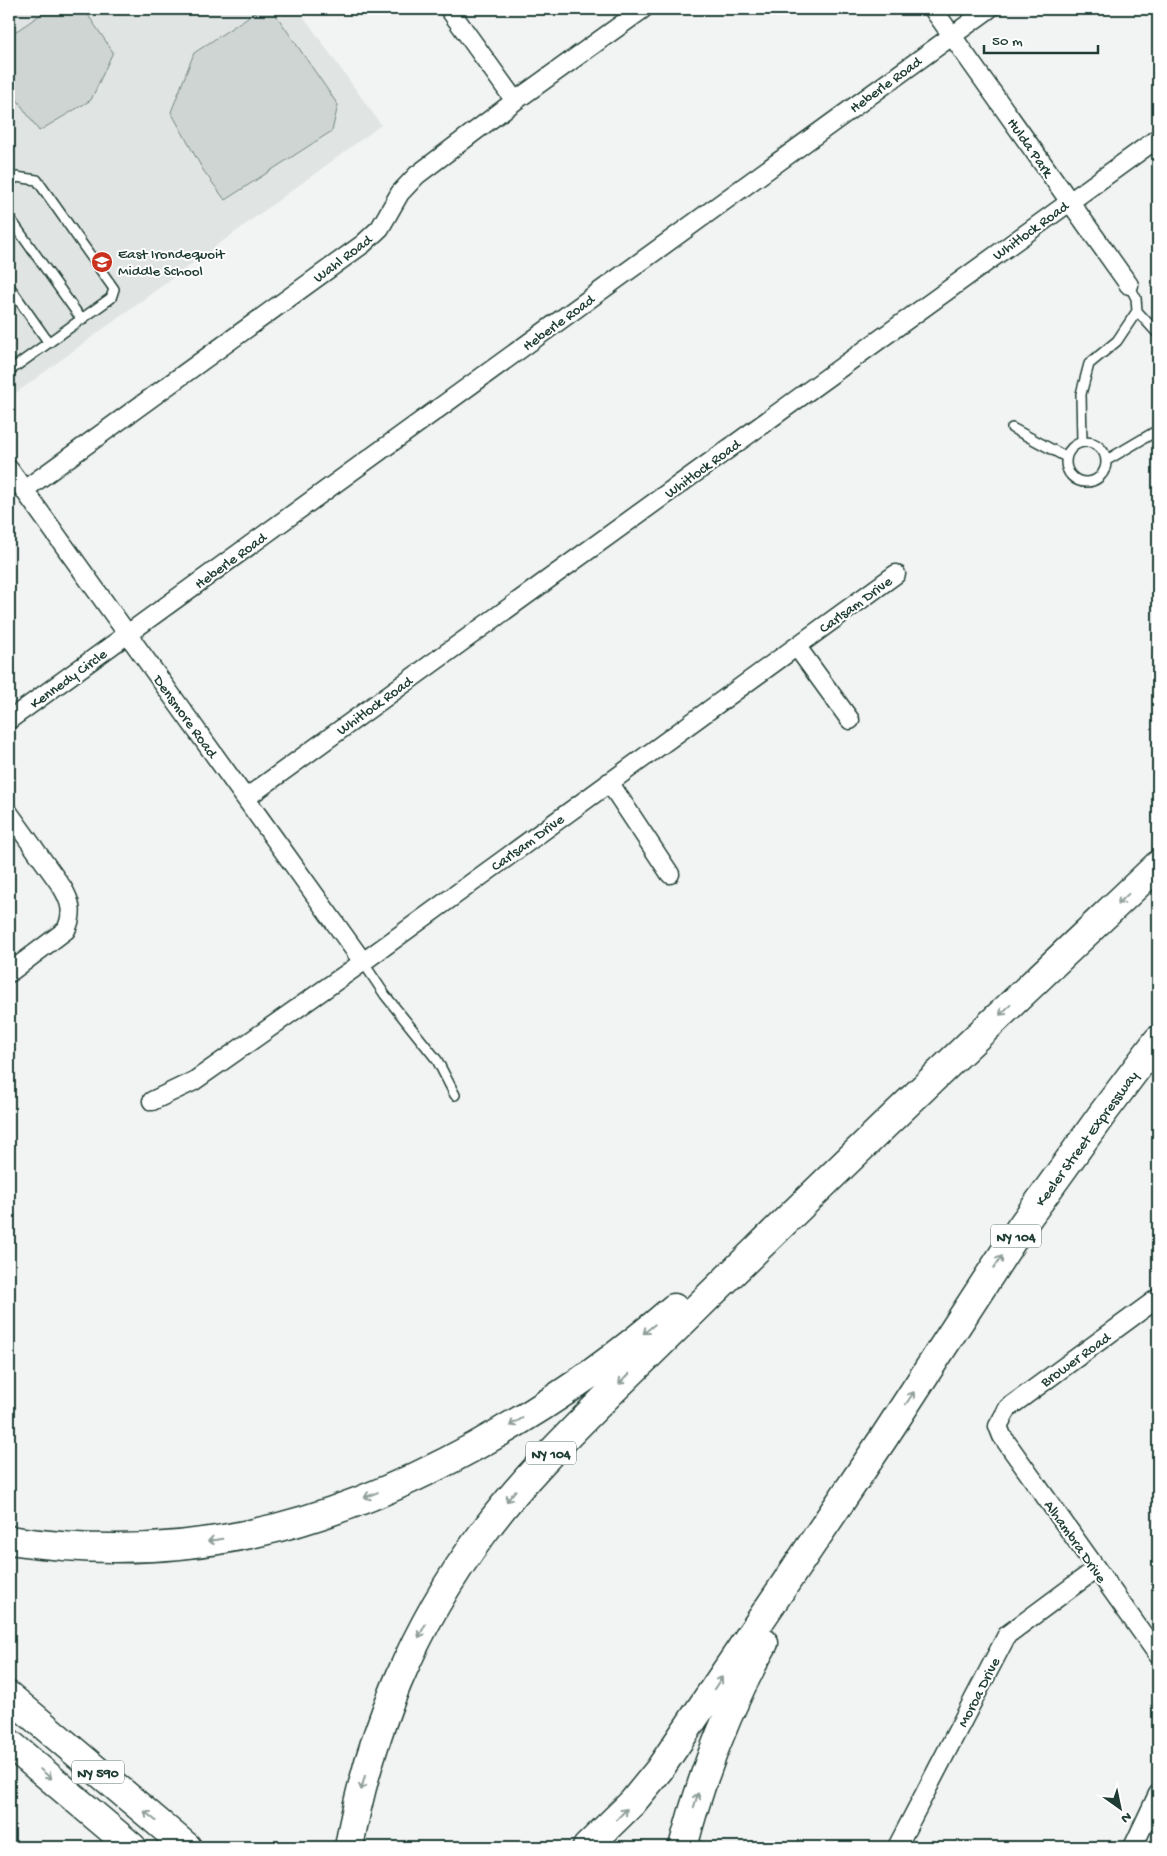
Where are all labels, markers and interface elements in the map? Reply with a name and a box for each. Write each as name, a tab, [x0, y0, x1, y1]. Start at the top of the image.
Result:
scale bar	[984, 22, 1098, 54]
text: 50 m	[992, 33, 1023, 51]
street label: Heberle Road	[847, 53, 927, 118]
street label: Hulda Park	[1002, 115, 1057, 182]
street label: Whitlock Road	[990, 197, 1074, 265]
street label: Wahl Road	[310, 231, 377, 287]
place label: East Irondequoit Middle School	[118, 246, 226, 281]
school or university icon: East Irondequoit Middle School	[90, 250, 114, 274]
street label: Heberle Road	[520, 291, 600, 356]
street label: Whitlock Road	[662, 435, 746, 503]
street label: Heberle Road	[192, 529, 272, 594]
street label: Carlsam Drive	[816, 573, 896, 638]
street label: Kennedy Circle	[27, 646, 111, 714]
street label: Densmore Road	[148, 671, 221, 763]
street label: Whitlock Road	[334, 672, 418, 740]
street label: Carlsam Drive	[488, 811, 568, 876]
one-way arrow	[1116, 893, 1129, 905]
one-way arrow	[998, 1004, 1011, 1016]
street label: Keeler Street Expressway	[1032, 1067, 1143, 1211]
road number: NY 104	[991, 1224, 1041, 1248]
one-way arrow	[993, 1255, 1004, 1269]
one-way arrow	[643, 1323, 656, 1334]
street label: Brower Road	[1037, 1329, 1116, 1393]
one-way arrow	[618, 1373, 630, 1386]
one-way arrow	[904, 1391, 915, 1405]
one-way arrow	[509, 1417, 523, 1427]
road number: NY 104	[526, 1442, 576, 1465]
one-way arrow	[506, 1489, 517, 1502]
one-way arrow	[364, 1491, 379, 1500]
street label: Alhambra Drive	[1039, 1497, 1110, 1587]
one-way arrow	[207, 1535, 223, 1545]
one-way arrow	[417, 1624, 427, 1639]
street label: Moroa Drive	[955, 1655, 1005, 1731]
one-way arrow	[713, 1676, 723, 1690]
road number: NY 590	[72, 1760, 124, 1784]
one-way arrow	[39, 1769, 52, 1780]
one-way arrow	[358, 1774, 367, 1790]
north arrow	[1094, 1784, 1144, 1834]
one-way arrow	[692, 1793, 702, 1809]
one-way arrow	[616, 1807, 628, 1820]
text: N	[1117, 1807, 1134, 1826]
one-way arrow	[143, 1810, 156, 1821]

